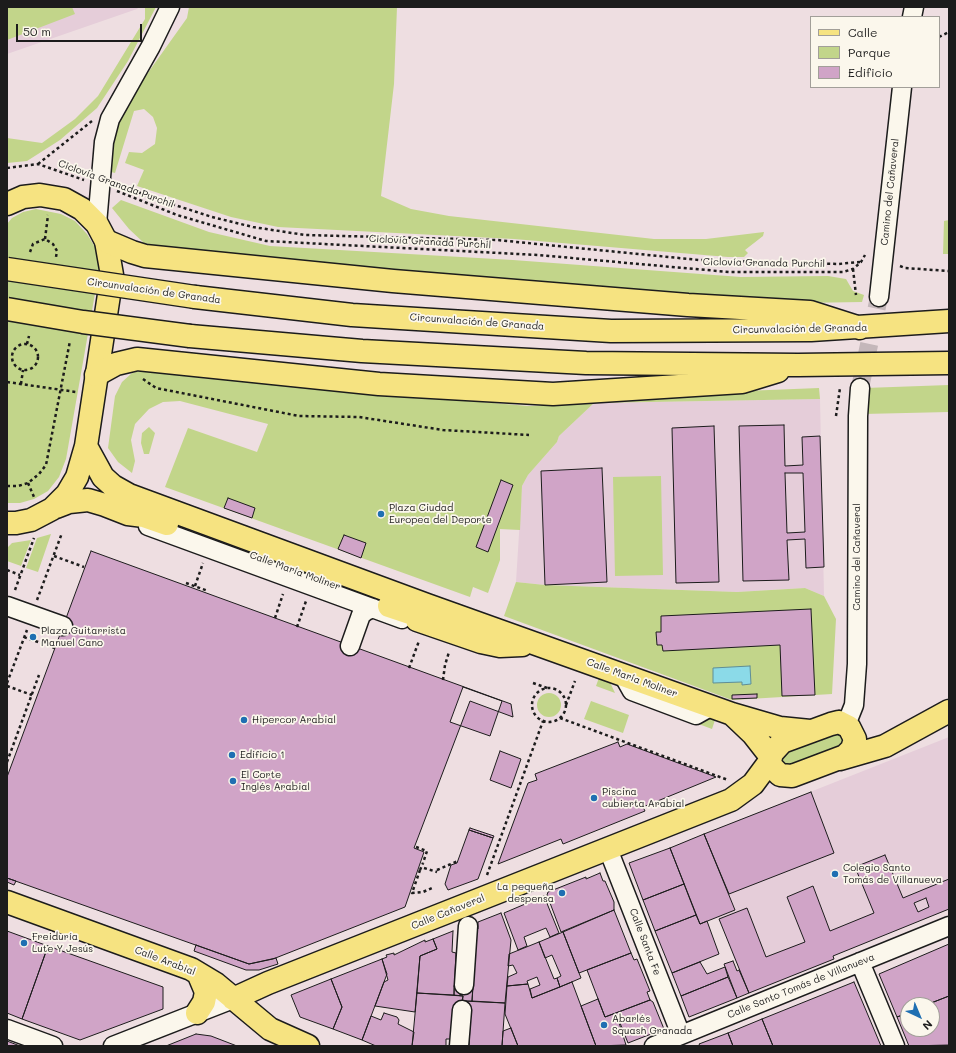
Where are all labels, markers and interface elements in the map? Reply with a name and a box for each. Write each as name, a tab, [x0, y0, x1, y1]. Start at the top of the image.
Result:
scale bar	[18, 16, 144, 42]
legend	[810, 16, 940, 88]
text: 50 m	[23, 23, 51, 39]
text: Calle	[848, 24, 878, 40]
text: Parque	[848, 44, 891, 60]
text: Edificio	[848, 64, 892, 80]
street label: Camino del Cañaveral	[878, 138, 902, 246]
street label: Ciclovía Granada Purchil	[56, 157, 176, 211]
street label: Ciclovía Granada Purchil	[369, 233, 491, 251]
street label: Ciclovía Granada Purchil	[703, 256, 825, 270]
street label: Circunvalación de Granada	[86, 276, 222, 306]
street label: Circunvalación de Granada	[409, 311, 545, 333]
street label: Circunvalación de Granada	[733, 322, 867, 336]
place label: Plaza Ciudad Europea del Deporte	[389, 502, 492, 526]
street label: Camino del Cañaveral	[851, 503, 863, 611]
marker: Plaza Ciudad Europea del Deporte	[376, 509, 386, 519]
street label: Calle María Moliner	[248, 549, 342, 593]
place label: Plaza Guitarrista Manuel Cano	[41, 625, 126, 648]
marker: Plaza Guitarrista Manuel Cano	[28, 632, 38, 642]
street label: Calle María Moliner	[585, 656, 679, 700]
place label: Hipercor Arabial	[252, 714, 336, 726]
marker: Hipercor Arabial	[239, 715, 249, 725]
place label: Edificio 1	[240, 749, 285, 761]
marker: Edificio 1	[227, 750, 237, 760]
place label: El Corte Inglés Arabial	[241, 769, 310, 792]
marker: El Corte Inglés Arabial	[228, 776, 238, 786]
place label: Piscina cubierta Arabial	[602, 786, 684, 810]
marker: Piscina cubierta Arabial	[589, 793, 599, 803]
place label: Colegio Santo Tomás de Villanueva	[843, 862, 942, 886]
marker: Colegio Santo Tomás de Villanueva	[830, 869, 840, 879]
place label: La pequeña despensa	[497, 881, 554, 904]
marker: La pequeña despensa	[557, 888, 567, 898]
street label: Calle Cañaveral	[410, 892, 486, 932]
street label: Calle Santa Fe	[627, 907, 663, 977]
place label: Freiduría Lute Y Jesús	[32, 931, 93, 954]
marker: Freiduría Lute Y Jesús	[19, 938, 29, 948]
street label: Calle Arabial	[133, 944, 197, 978]
street label: Calle Santo Tomás de Villanueva	[726, 951, 876, 1021]
north arrow	[900, 997, 940, 1037]
place label: Abarlés Squash Granada	[612, 1013, 692, 1036]
text: N	[920, 1017, 936, 1034]
marker: Abarlés Squash Granada	[599, 1020, 609, 1030]

